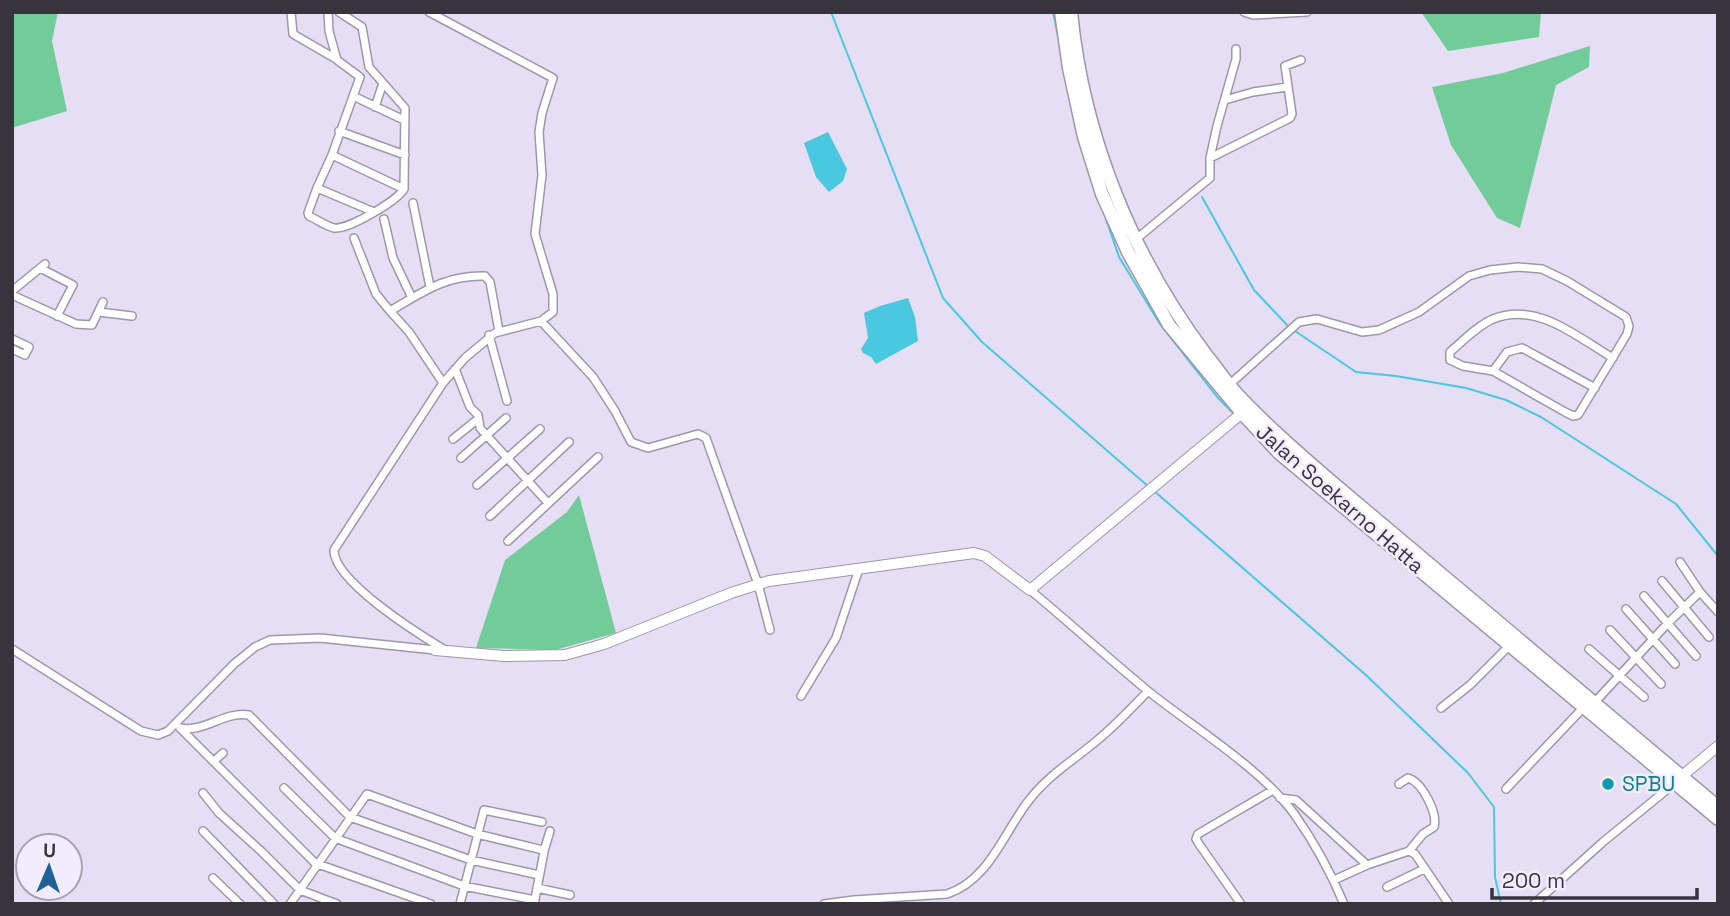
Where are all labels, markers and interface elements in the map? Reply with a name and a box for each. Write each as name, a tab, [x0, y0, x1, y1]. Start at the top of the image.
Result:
street label: Jalan Soekarno Hatta	[1251, 418, 1430, 579]
place label: SPBU	[1622, 770, 1675, 797]
marker: SPBU	[1600, 776, 1616, 792]
north arrow	[14, 832, 84, 902]
text: U	[43, 838, 56, 863]
scale bar	[1492, 856, 1697, 900]
text: 200 m	[1502, 867, 1565, 894]

